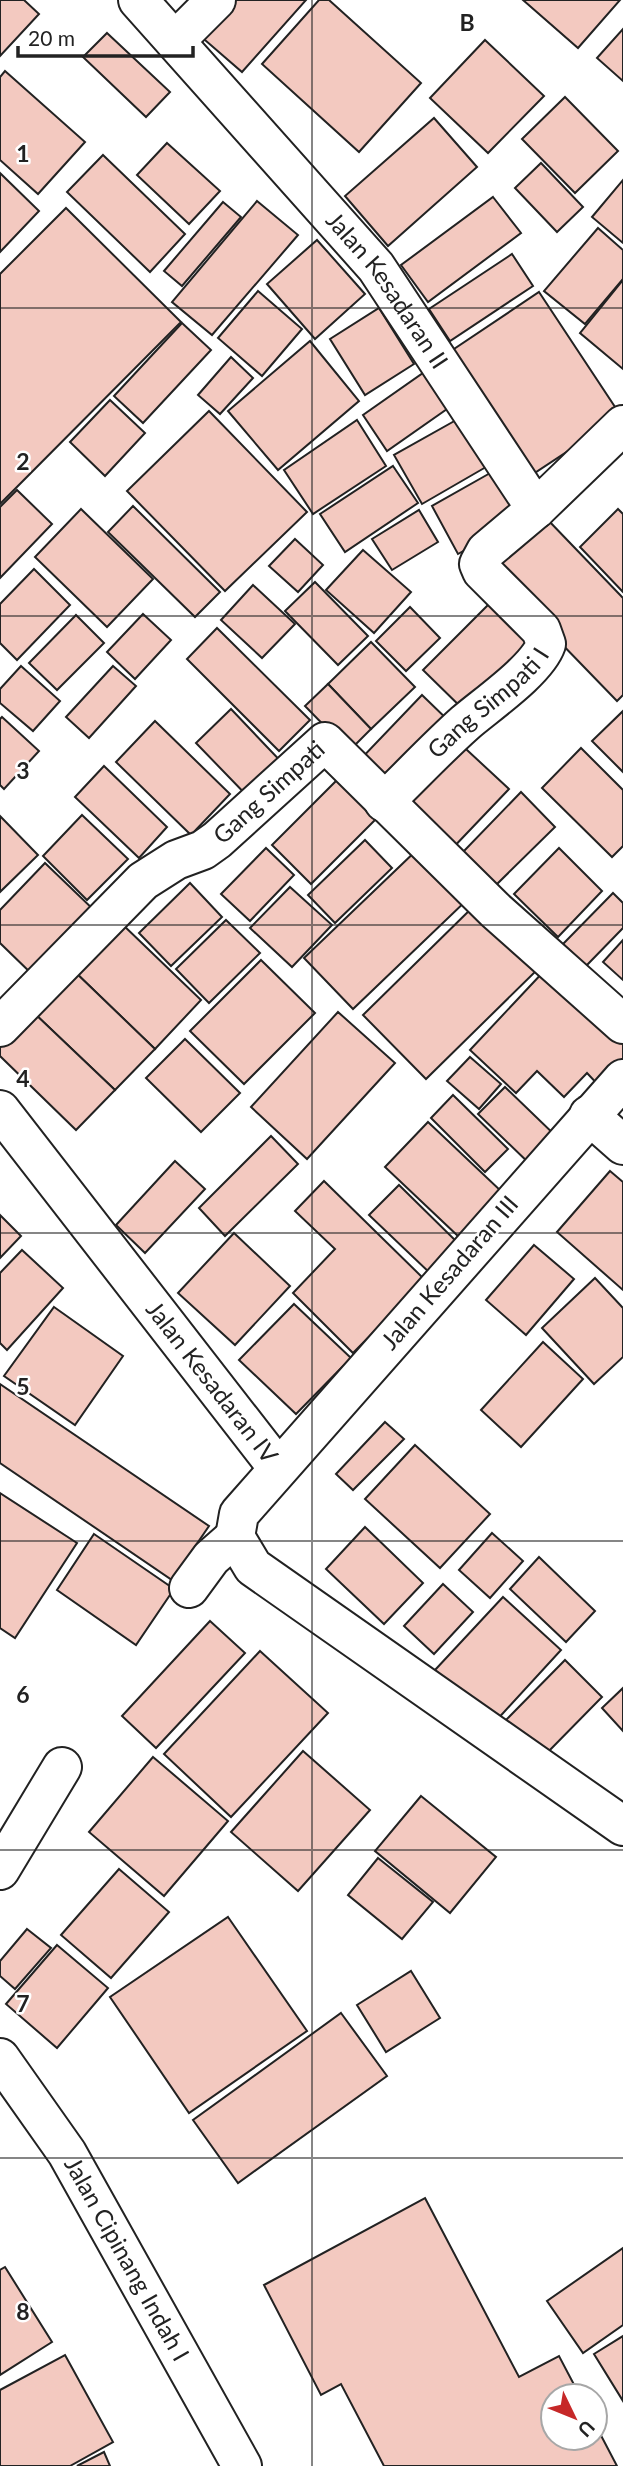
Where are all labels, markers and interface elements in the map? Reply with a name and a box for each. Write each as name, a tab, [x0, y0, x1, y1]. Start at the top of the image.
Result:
text: B	[459, 8, 475, 36]
scale bar	[18, 14, 192, 58]
text: 20 m	[28, 25, 75, 50]
text: 1	[16, 139, 30, 167]
street label: Jalan Kesadaran II	[321, 205, 455, 374]
text: 2	[16, 447, 30, 475]
street label: Gang Simpati I	[421, 642, 554, 764]
street label: Gang Simpati	[207, 734, 330, 849]
text: 3	[16, 756, 30, 784]
text: 4	[16, 1064, 30, 1092]
street label: Jalan Kesadaran III	[374, 1189, 524, 1355]
street label: Jalan Kesadaran IV	[141, 1295, 285, 1469]
text: 5	[16, 1372, 30, 1400]
text: 6	[16, 1680, 30, 1708]
text: 7	[16, 1989, 30, 2017]
street label: Jalan Cipinang Indah I	[59, 2152, 196, 2365]
text: 8	[16, 2297, 30, 2325]
north arrow	[539, 2382, 609, 2452]
text: U	[574, 2416, 600, 2442]

